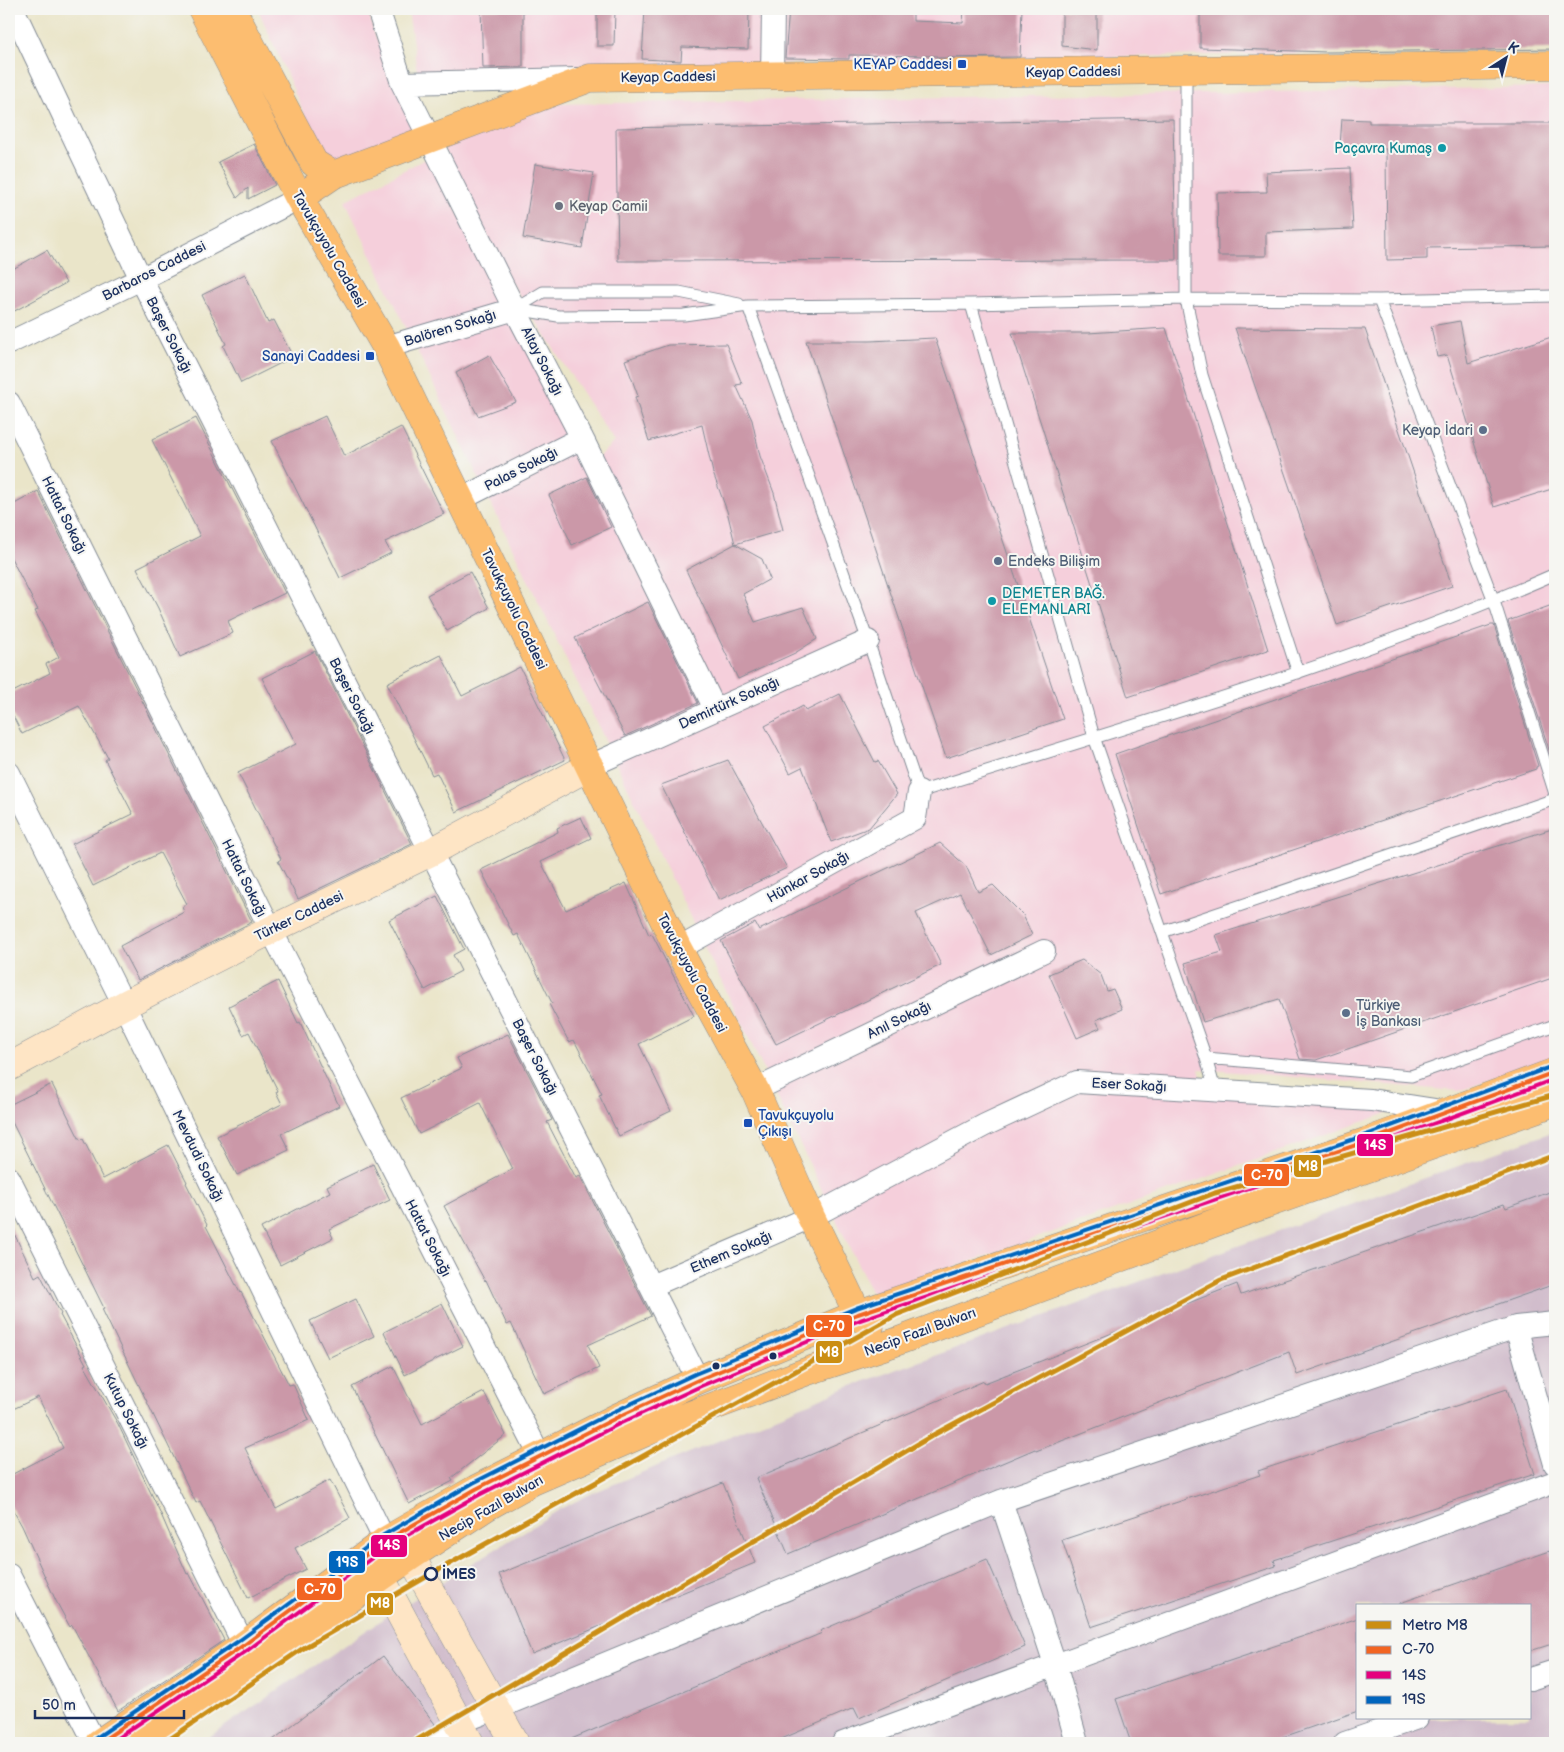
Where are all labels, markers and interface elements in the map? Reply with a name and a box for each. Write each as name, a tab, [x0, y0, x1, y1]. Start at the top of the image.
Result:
north arrow	[1482, 32, 1532, 82]
text: K	[1504, 38, 1523, 58]
place label: KEYAP Caddesi	[853, 56, 952, 73]
marker: KEYAP Caddesi	[956, 58, 968, 70]
street label: Keyap Caddesi	[1025, 63, 1121, 81]
street label: Keyap Caddesi	[620, 68, 716, 86]
place label: Paçavra Kumaş	[1334, 140, 1432, 157]
marker: Paçavra Kumaş	[1436, 142, 1448, 154]
street label: Tavukçuyolu Caddesi	[289, 187, 369, 311]
place label: Keyap Camii	[569, 198, 648, 215]
marker: Keyap Camii	[553, 200, 565, 212]
street label: Barbaros Caddesi	[99, 237, 209, 305]
street label: Başer Sokağı	[142, 294, 196, 376]
street label: Balören Sokağı	[402, 306, 498, 350]
street label: Altay Sokağı	[517, 324, 567, 398]
place label: Sanayi Caddesi	[262, 348, 360, 365]
marker: Sanayi Caddesi	[364, 350, 376, 362]
place label: Keyap İdari	[1402, 421, 1473, 439]
marker: Keyap İdari	[1477, 424, 1489, 436]
street label: Palas Sokağı	[482, 443, 560, 495]
street label: Hattat Sokağı	[38, 473, 90, 557]
street label: Tavukçuyolu Caddesi	[477, 546, 551, 672]
place label: Endeks Bilişim	[1008, 553, 1100, 570]
marker: Endeks Bilişim	[992, 555, 1004, 567]
place label: DEMETER BAĞ. ELEMANLARI	[1002, 583, 1105, 618]
marker: DEMETER BAĞ. ELEMANLARI	[986, 595, 998, 607]
street label: Başer Sokağı	[325, 655, 379, 737]
street label: Demirtürk Sokağı	[676, 673, 782, 733]
street label: Hattat Sokağı	[218, 836, 270, 920]
street label: Hünkar Sokağı	[764, 847, 852, 907]
street label: Türker Caddesi	[252, 887, 346, 945]
street label: Tavukçuyolu Caddesi	[653, 911, 731, 1035]
street label: Anıl Sokağı	[864, 997, 934, 1043]
place label: Türkiye İş Bankası	[1356, 997, 1421, 1030]
marker: Türkiye İş Bankası	[1340, 1007, 1352, 1019]
street label: Başer Sokağı	[508, 1016, 562, 1098]
street label: Eser Sokağı	[1091, 1075, 1167, 1095]
street label: Mevdudi Sokağı	[168, 1107, 228, 1205]
place label: Tavukçuyolu Çıkışı	[758, 1107, 834, 1140]
marker: Tavukçuyolu Çıkışı	[742, 1117, 754, 1129]
line badge: 14S	[1356, 1133, 1394, 1157]
text: 14S	[1364, 1137, 1387, 1154]
line badge: M8	[1293, 1154, 1322, 1178]
text: M8	[1298, 1158, 1318, 1175]
line badge: C-70	[1243, 1163, 1290, 1187]
text: C-70	[1251, 1167, 1283, 1184]
street label: Hattat Sokağı	[401, 1197, 455, 1279]
street label: Ethem Sokağı	[688, 1227, 774, 1277]
street label: Necip Fazıl Bulvarı	[862, 1304, 978, 1360]
line badge: C-70	[805, 1314, 853, 1338]
text: C-70	[813, 1318, 845, 1335]
line badge: M8	[815, 1340, 843, 1364]
text: M8	[819, 1344, 839, 1361]
unlabelled marker	[768, 1351, 778, 1361]
unlabelled marker	[711, 1361, 721, 1371]
street label: Kutup Sokağı	[100, 1370, 152, 1452]
street label: Necip Fazıl Bulvarı	[436, 1471, 546, 1545]
line badge: 14S	[370, 1534, 408, 1558]
text: 14S	[378, 1537, 401, 1554]
line badge: 19S	[328, 1550, 366, 1574]
text: 19S	[336, 1554, 359, 1571]
place label: İMES	[442, 1564, 476, 1583]
marker: İMES	[424, 1567, 438, 1581]
line badge: C-70	[296, 1577, 343, 1601]
text: C-70	[304, 1581, 336, 1598]
line badge: M8	[366, 1592, 394, 1616]
text: M8	[370, 1595, 390, 1612]
legend	[1356, 1604, 1532, 1720]
text: Metro M8	[1402, 1616, 1468, 1635]
text: C-70	[1402, 1640, 1435, 1659]
text: 14S	[1402, 1666, 1426, 1685]
scale bar	[35, 1687, 184, 1719]
text: 19S	[1402, 1690, 1426, 1709]
text: 50 m	[42, 1696, 76, 1715]

